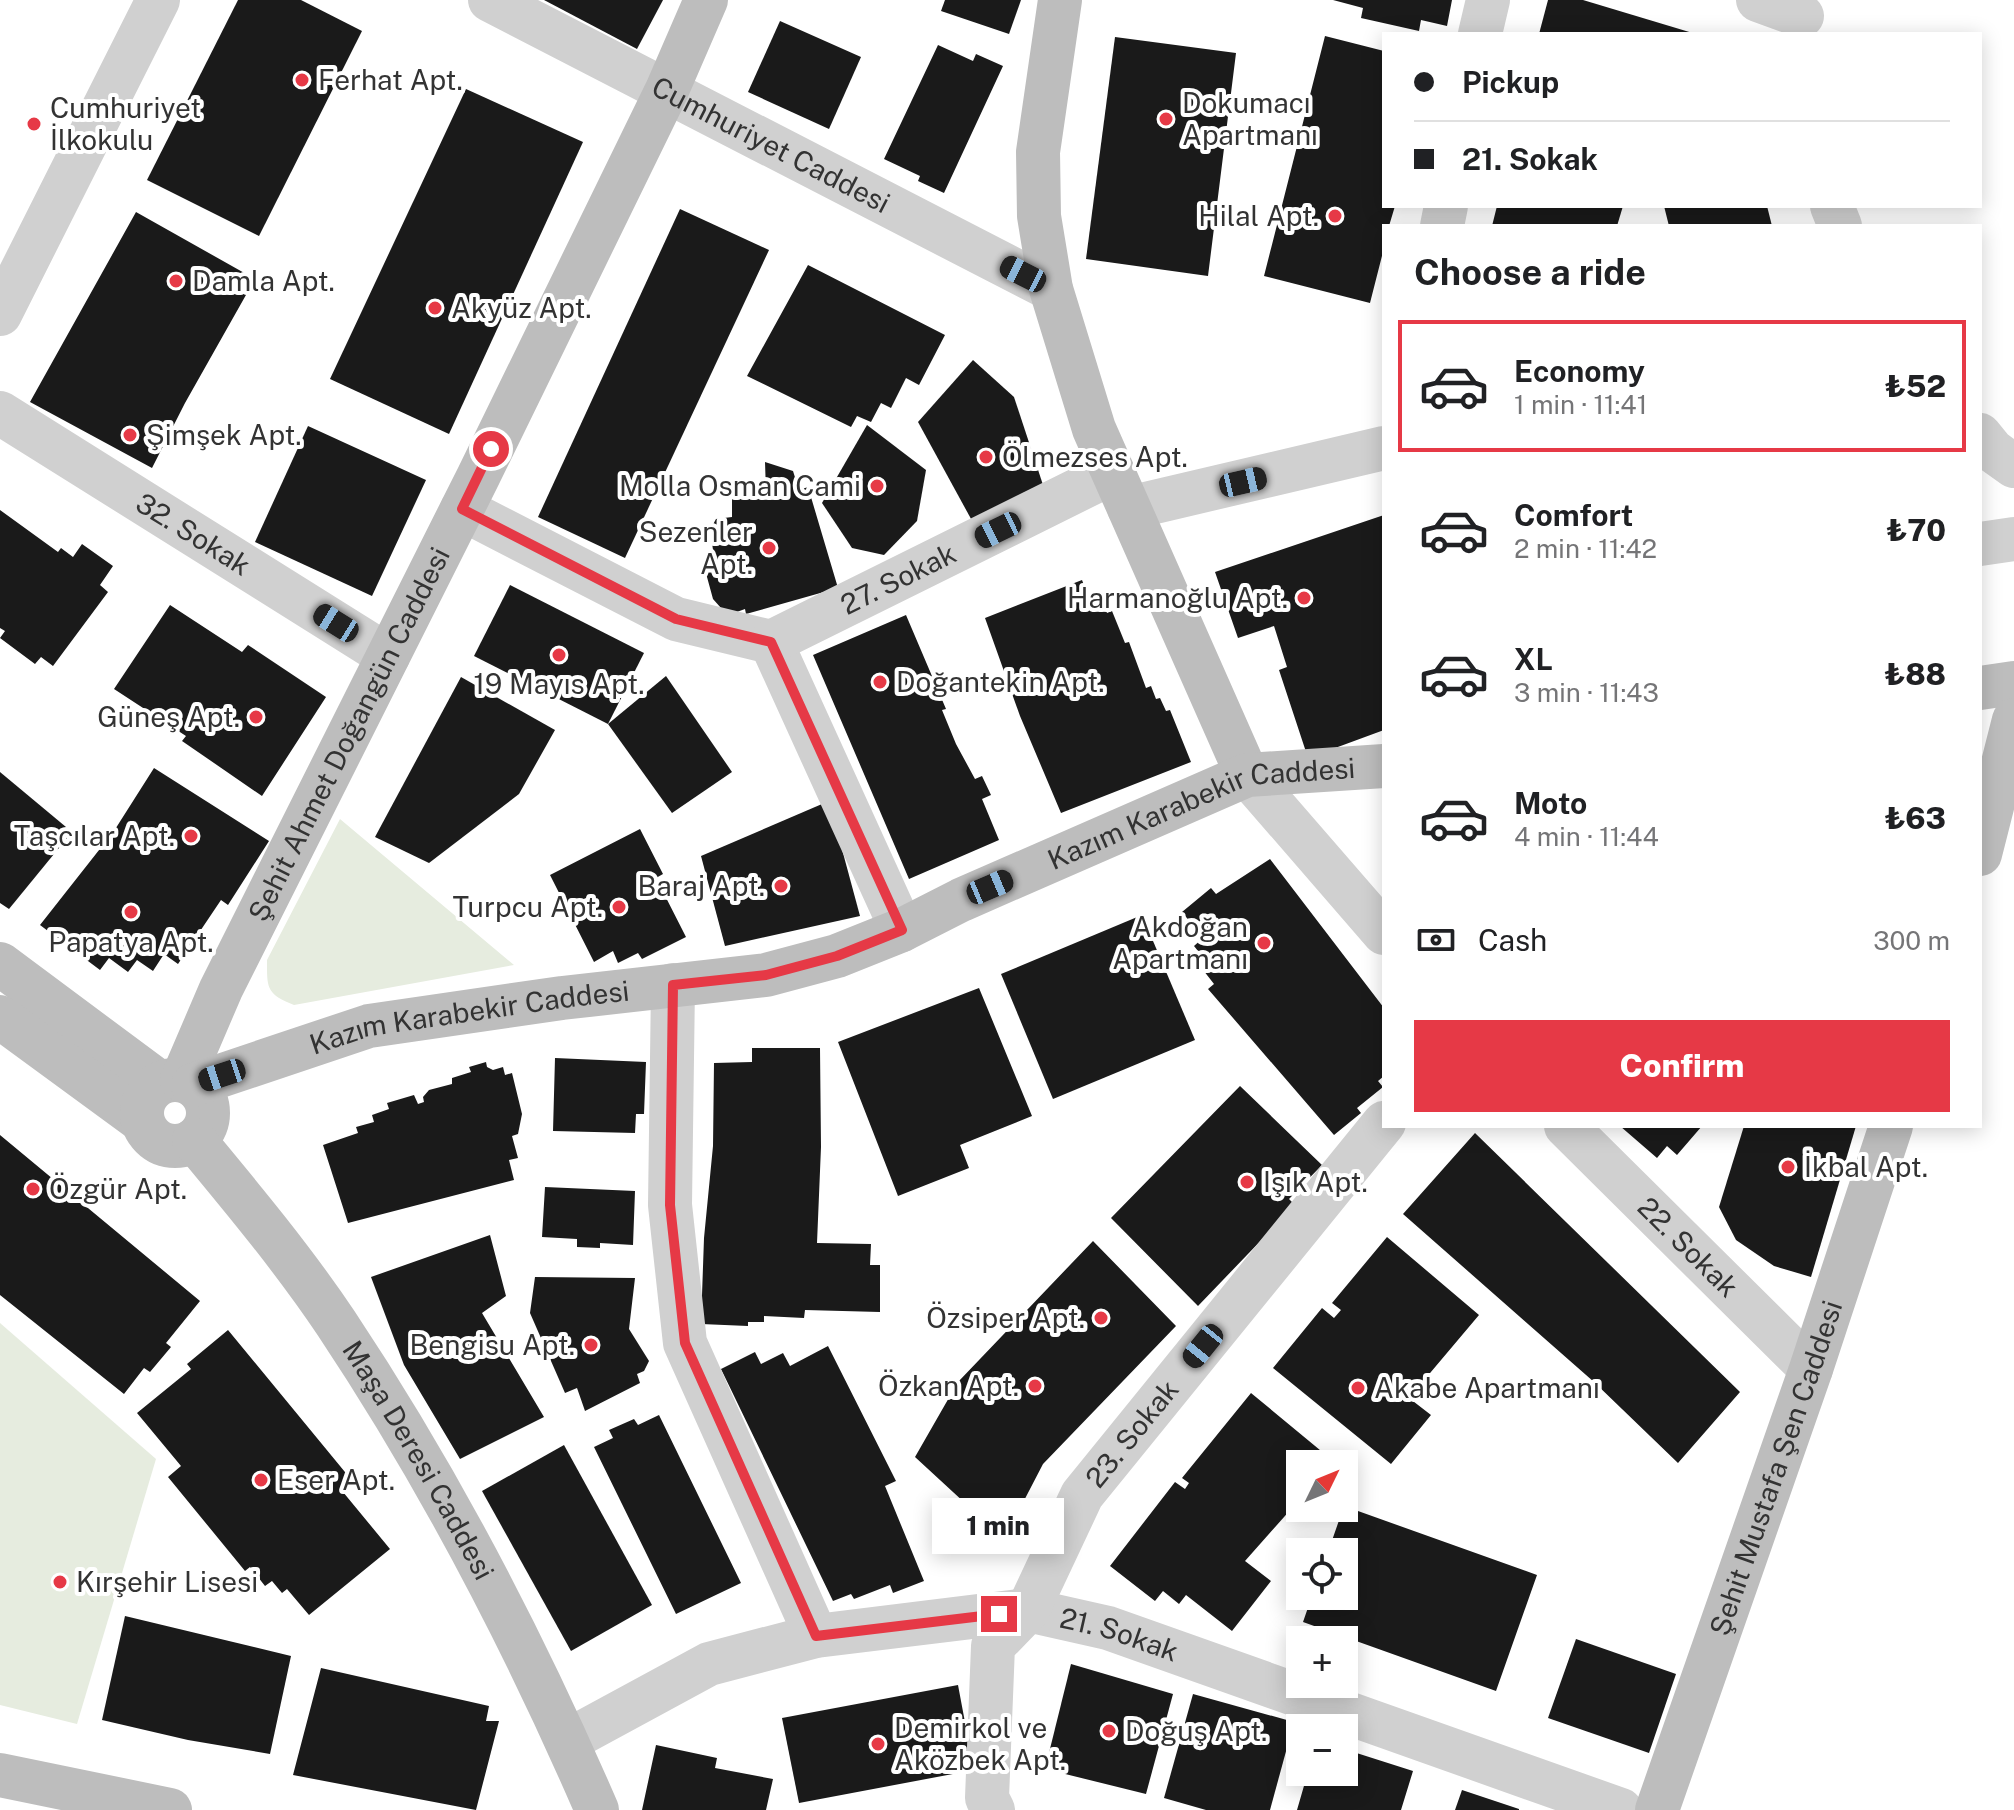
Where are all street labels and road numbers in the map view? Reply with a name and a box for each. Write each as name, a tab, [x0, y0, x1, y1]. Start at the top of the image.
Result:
street label: Cumhuriyet Caddesi	[647, 69, 896, 219]
street label: 32. Sokak	[130, 486, 257, 582]
street label: 27. Sokak	[835, 536, 961, 621]
street label: Şehit Ahmet Doğangün Caddesi	[241, 542, 456, 926]
street label: Kazım Karabekir Caddesi	[1042, 751, 1356, 876]
street label: Kazım Karabekir Caddesi	[305, 974, 631, 1061]
street label: 22. Sokak	[1632, 1190, 1745, 1303]
street label: Şehit Mustafa Şen Caddesi	[1702, 1296, 1848, 1640]
street label: Maşa Deresi Caddesi	[336, 1334, 501, 1585]
street label: 23. Sokak	[1078, 1373, 1185, 1493]
street label: 21. Sokak	[1057, 1601, 1183, 1668]

